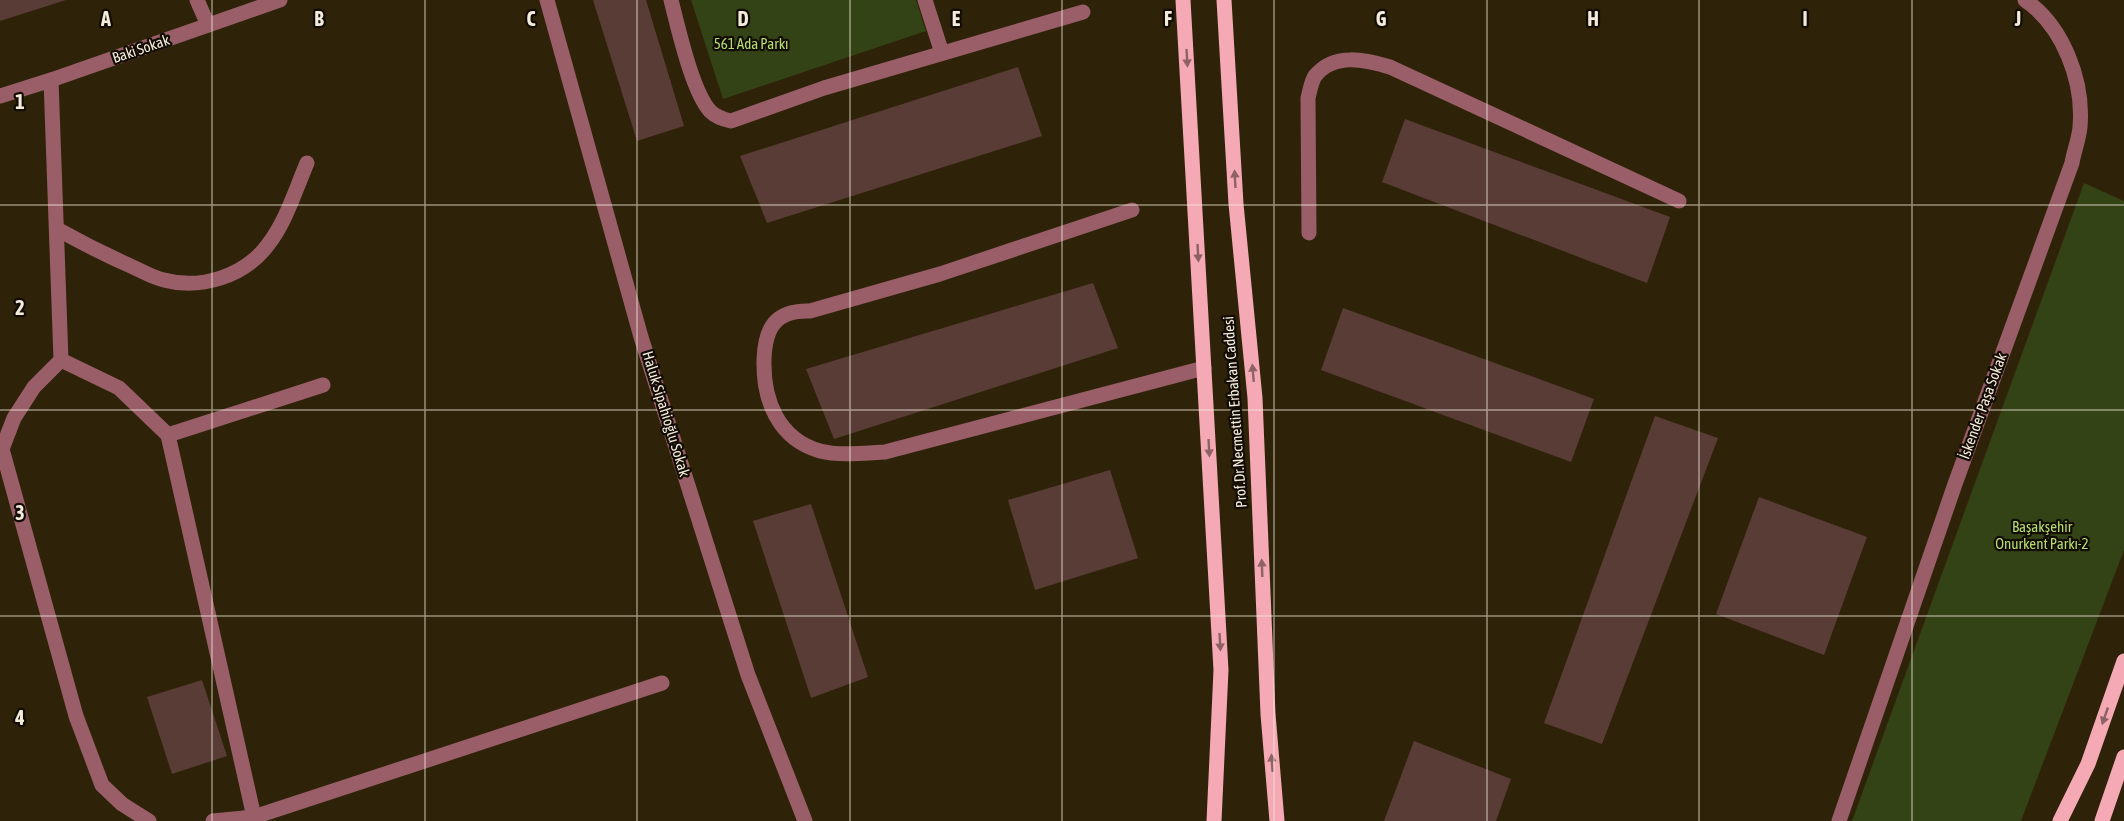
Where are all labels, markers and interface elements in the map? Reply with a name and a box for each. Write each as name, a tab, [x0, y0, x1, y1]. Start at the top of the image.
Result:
text: A	[100, 7, 111, 30]
text: B	[314, 7, 324, 30]
text: C	[527, 7, 536, 30]
text: D	[737, 7, 749, 30]
text: E	[952, 7, 961, 30]
text: F	[1164, 7, 1172, 30]
text: G	[1376, 7, 1387, 30]
text: H	[1587, 7, 1599, 30]
text: I	[1802, 7, 1808, 30]
text: J	[2014, 7, 2021, 30]
street label: Baki Sokak	[110, 31, 172, 66]
park label: 561 Ada Parkı	[714, 35, 788, 52]
one-way arrow	[1182, 49, 1191, 68]
text: 1	[15, 90, 25, 113]
one-way arrow	[1230, 170, 1239, 189]
one-way arrow	[1193, 244, 1202, 263]
text: 2	[15, 296, 25, 319]
street label: Prof.Dr.Necmettin Erbakan Caddesi	[1219, 316, 1250, 508]
street label: Haluk Sipahioğlu Sokak	[639, 349, 694, 479]
street label: İskender Paşa Sokak	[1955, 350, 2010, 461]
one-way arrow	[1248, 364, 1258, 383]
one-way arrow	[1204, 438, 1213, 457]
text: 3	[15, 501, 25, 524]
park label: Başakşehir Onurkent Parkı-2	[1995, 518, 2089, 552]
one-way arrow	[1258, 559, 1267, 578]
one-way arrow	[1215, 633, 1224, 652]
text: 4	[14, 706, 25, 729]
one-way arrow	[2099, 707, 2109, 725]
one-way arrow	[1267, 753, 1277, 772]

